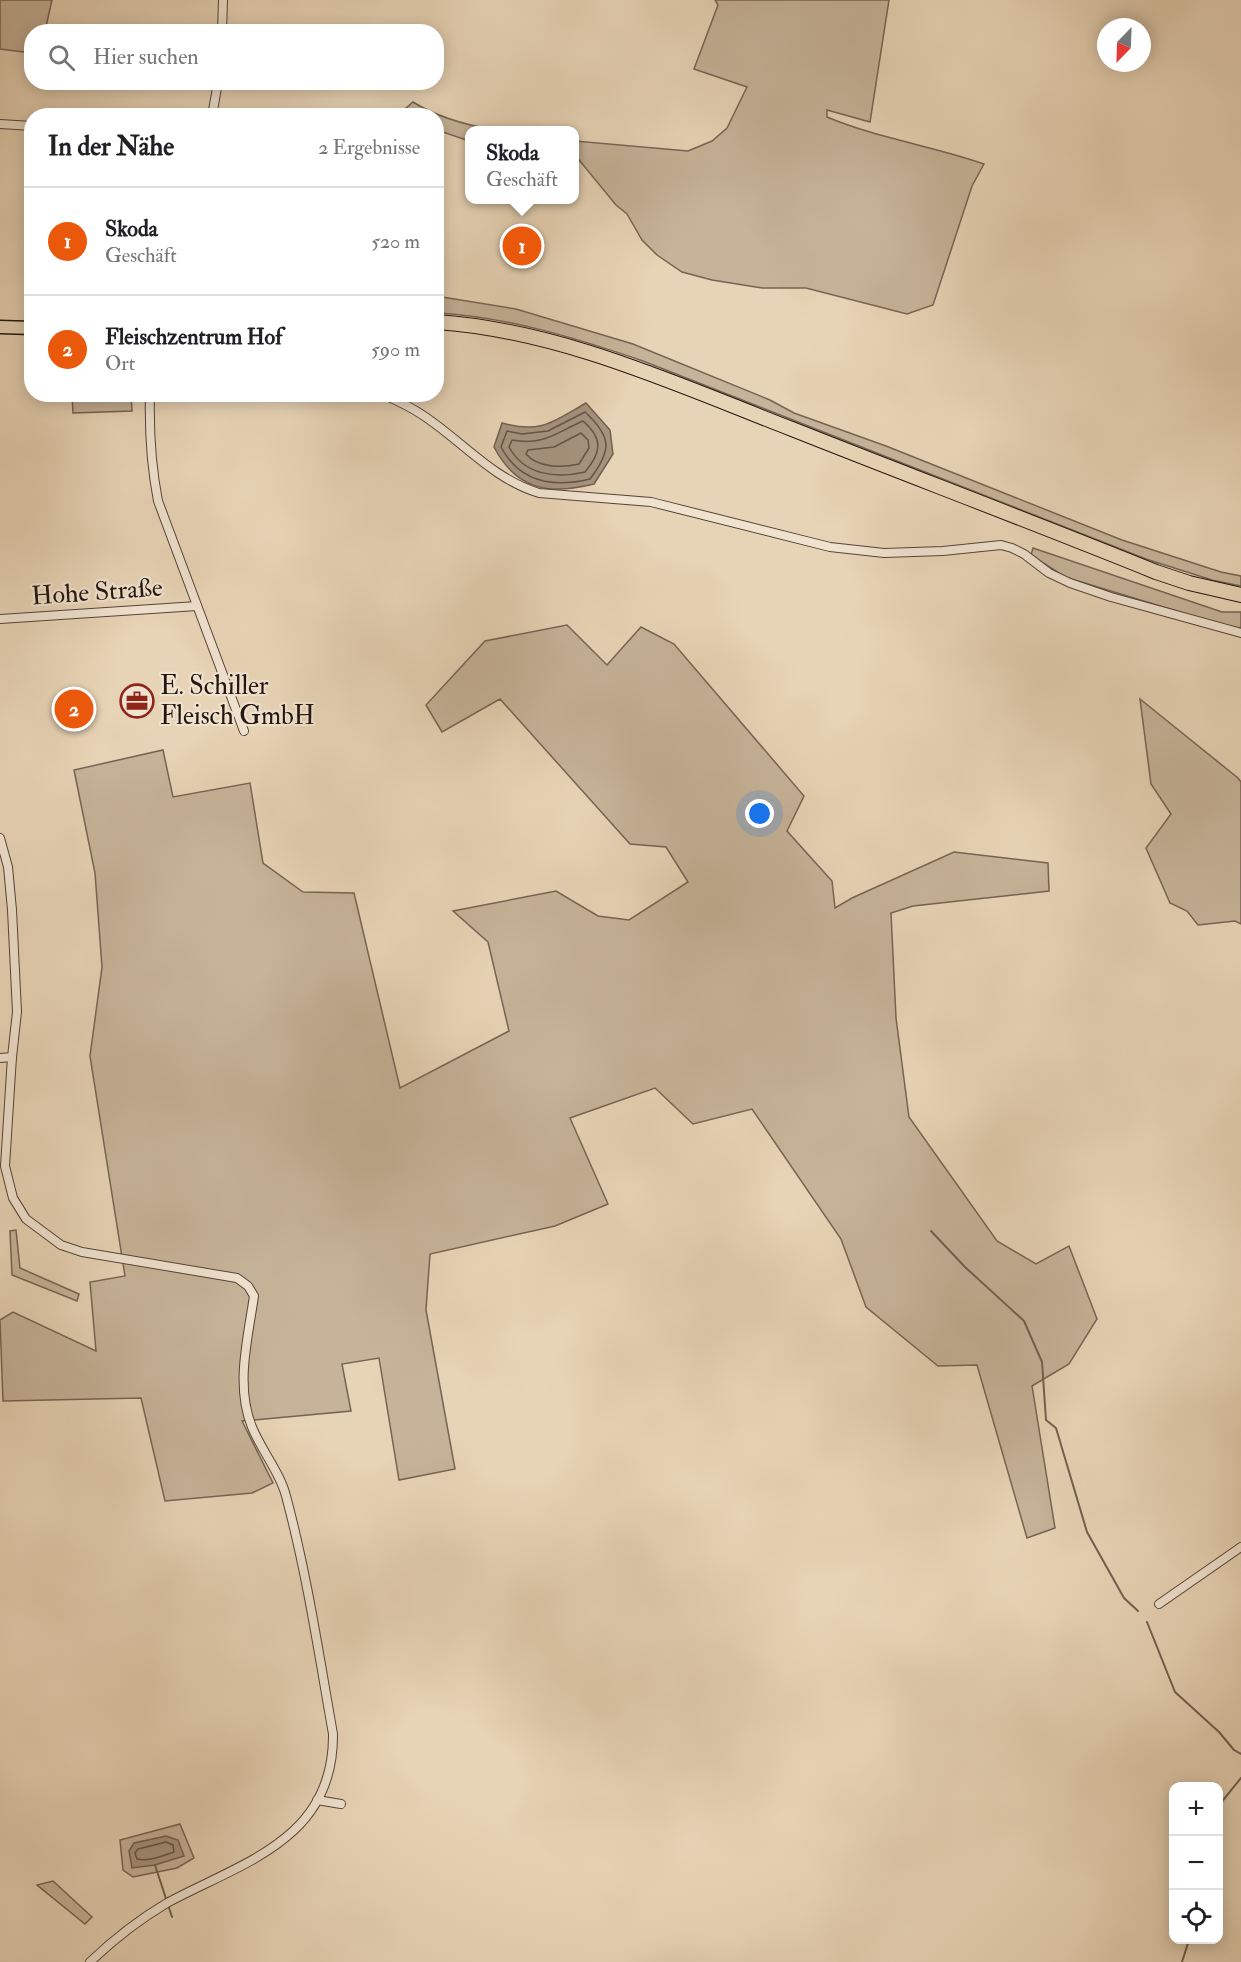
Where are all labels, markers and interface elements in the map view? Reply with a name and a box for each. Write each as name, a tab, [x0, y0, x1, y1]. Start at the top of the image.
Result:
north arrow	[1097, 18, 1151, 72]
search box	[24, 24, 444, 90]
icon: search	[45, 41, 78, 74]
text: Hier suchen	[93, 43, 199, 71]
popup	[465, 126, 579, 204]
text: In der Nähe	[48, 131, 174, 163]
text: 2 Ergebnisse	[318, 135, 420, 160]
text: Skoda	[486, 139, 539, 167]
text: Geschäft	[486, 167, 558, 192]
text: Skoda	[105, 215, 158, 243]
pin: 1	[502, 224, 542, 268]
text: 1	[64, 229, 71, 254]
text: 520 m	[371, 229, 420, 254]
text: Geschäft	[105, 243, 177, 268]
text: Fleischzentrum Hof	[105, 323, 282, 351]
text: 2	[62, 337, 73, 362]
text: 590 m	[371, 337, 420, 362]
text: Ort	[105, 351, 135, 376]
street label: Hohe Straße	[30, 571, 164, 613]
place label: E. Schiller Fleisch GmbH	[160, 670, 315, 732]
office icon: E. Schiller Fleisch GmbH	[119, 683, 155, 719]
pin: 2	[54, 686, 94, 732]
your location	[745, 799, 774, 828]
map controls	[1169, 1782, 1223, 1944]
button: +	[1169, 1782, 1223, 1836]
button: −	[1169, 1836, 1223, 1890]
button: locate	[1169, 1890, 1223, 1944]

